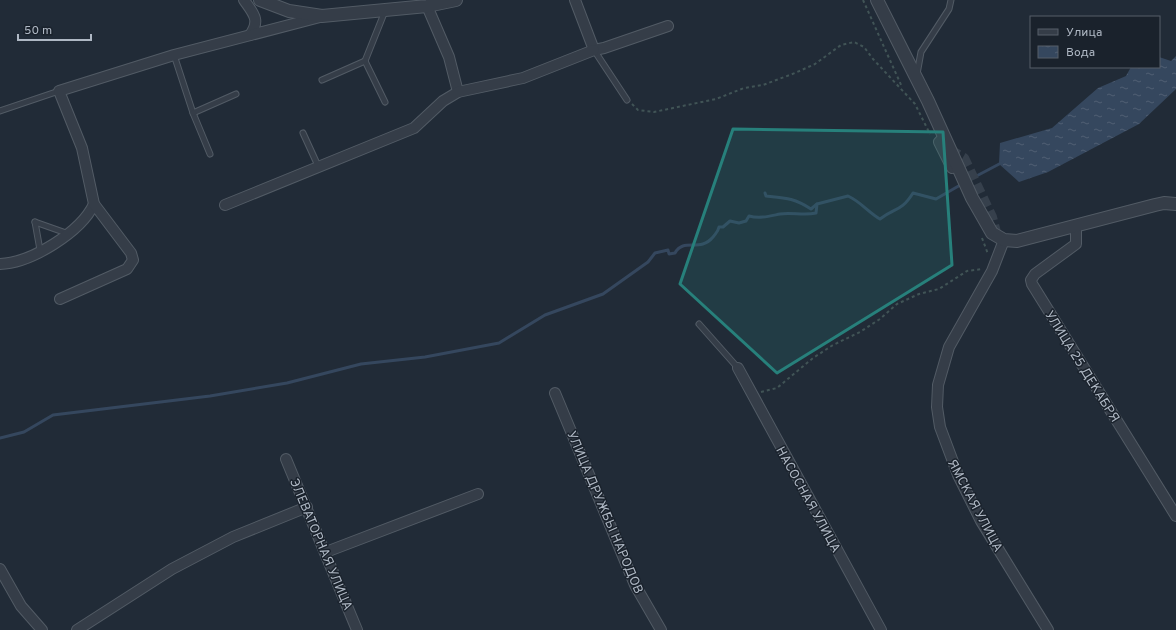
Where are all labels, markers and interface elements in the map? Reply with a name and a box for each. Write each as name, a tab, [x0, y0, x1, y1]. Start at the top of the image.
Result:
scale bar	[18, 16, 91, 42]
legend	[1030, 16, 1160, 68]
text: 50 m	[24, 23, 52, 39]
text: Улица	[1066, 25, 1102, 41]
text: Вода	[1066, 45, 1095, 61]
street label: УЛИЦА 25 ДЕКАБРЯ	[1040, 308, 1122, 426]
street label: УЛИЦА ДРУЖБЫ НАРОДОВ	[563, 429, 646, 597]
street label: НАСОСНАЯ УЛИЦА	[771, 444, 843, 556]
street label: ЯМСКАЯ УЛИЦА	[943, 457, 1005, 555]
street label: ЭЛЕВАТОРНАЯ УЛИЦА	[285, 477, 355, 613]

